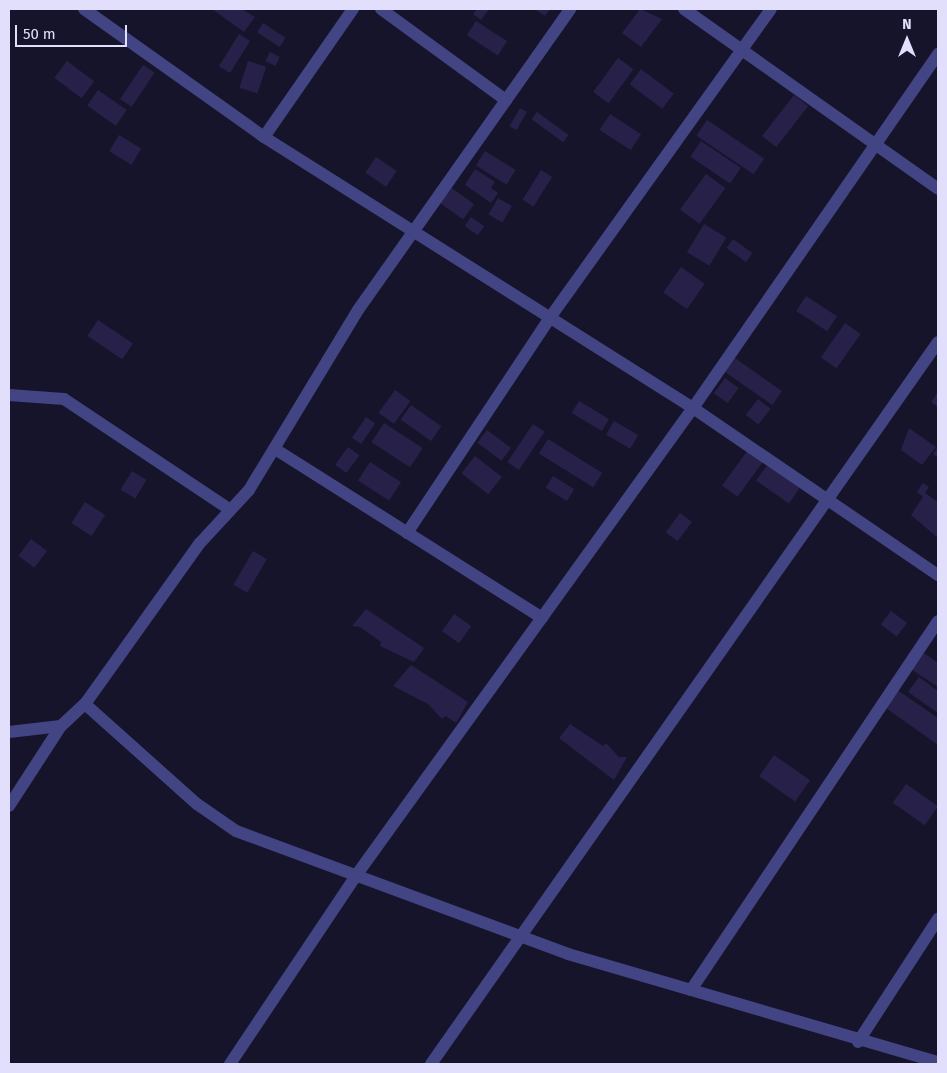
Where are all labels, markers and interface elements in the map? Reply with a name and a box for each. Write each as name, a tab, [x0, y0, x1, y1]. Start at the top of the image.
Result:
scale bar	[18, 15, 130, 47]
north arrow	[882, 15, 932, 65]
text: N	[902, 16, 912, 33]
text: 50 m	[23, 25, 56, 43]

